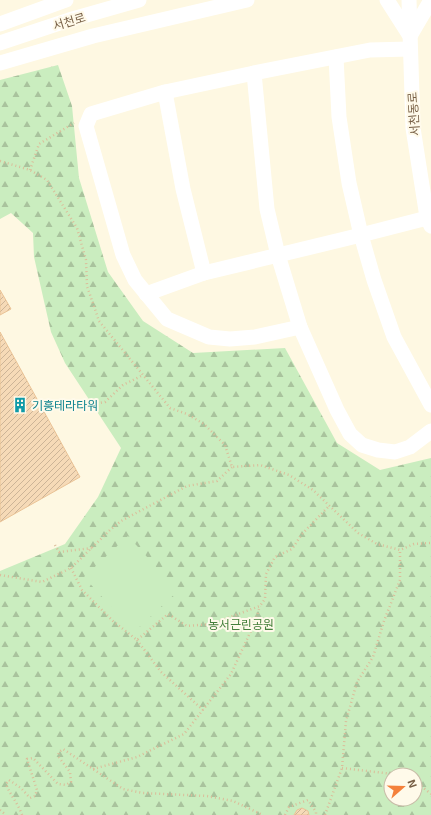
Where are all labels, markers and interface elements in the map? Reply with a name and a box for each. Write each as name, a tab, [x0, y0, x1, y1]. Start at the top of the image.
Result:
street label: 서천로	[51, 9, 87, 33]
street label: 서천동로	[404, 91, 422, 137]
building icon: 기흥테라타워	[11, 396, 29, 414]
place label: 기흥테라타워	[32, 398, 98, 412]
park label: 농서근린공원	[208, 617, 274, 631]
north arrow	[383, 767, 423, 807]
text: N	[405, 777, 420, 789]

